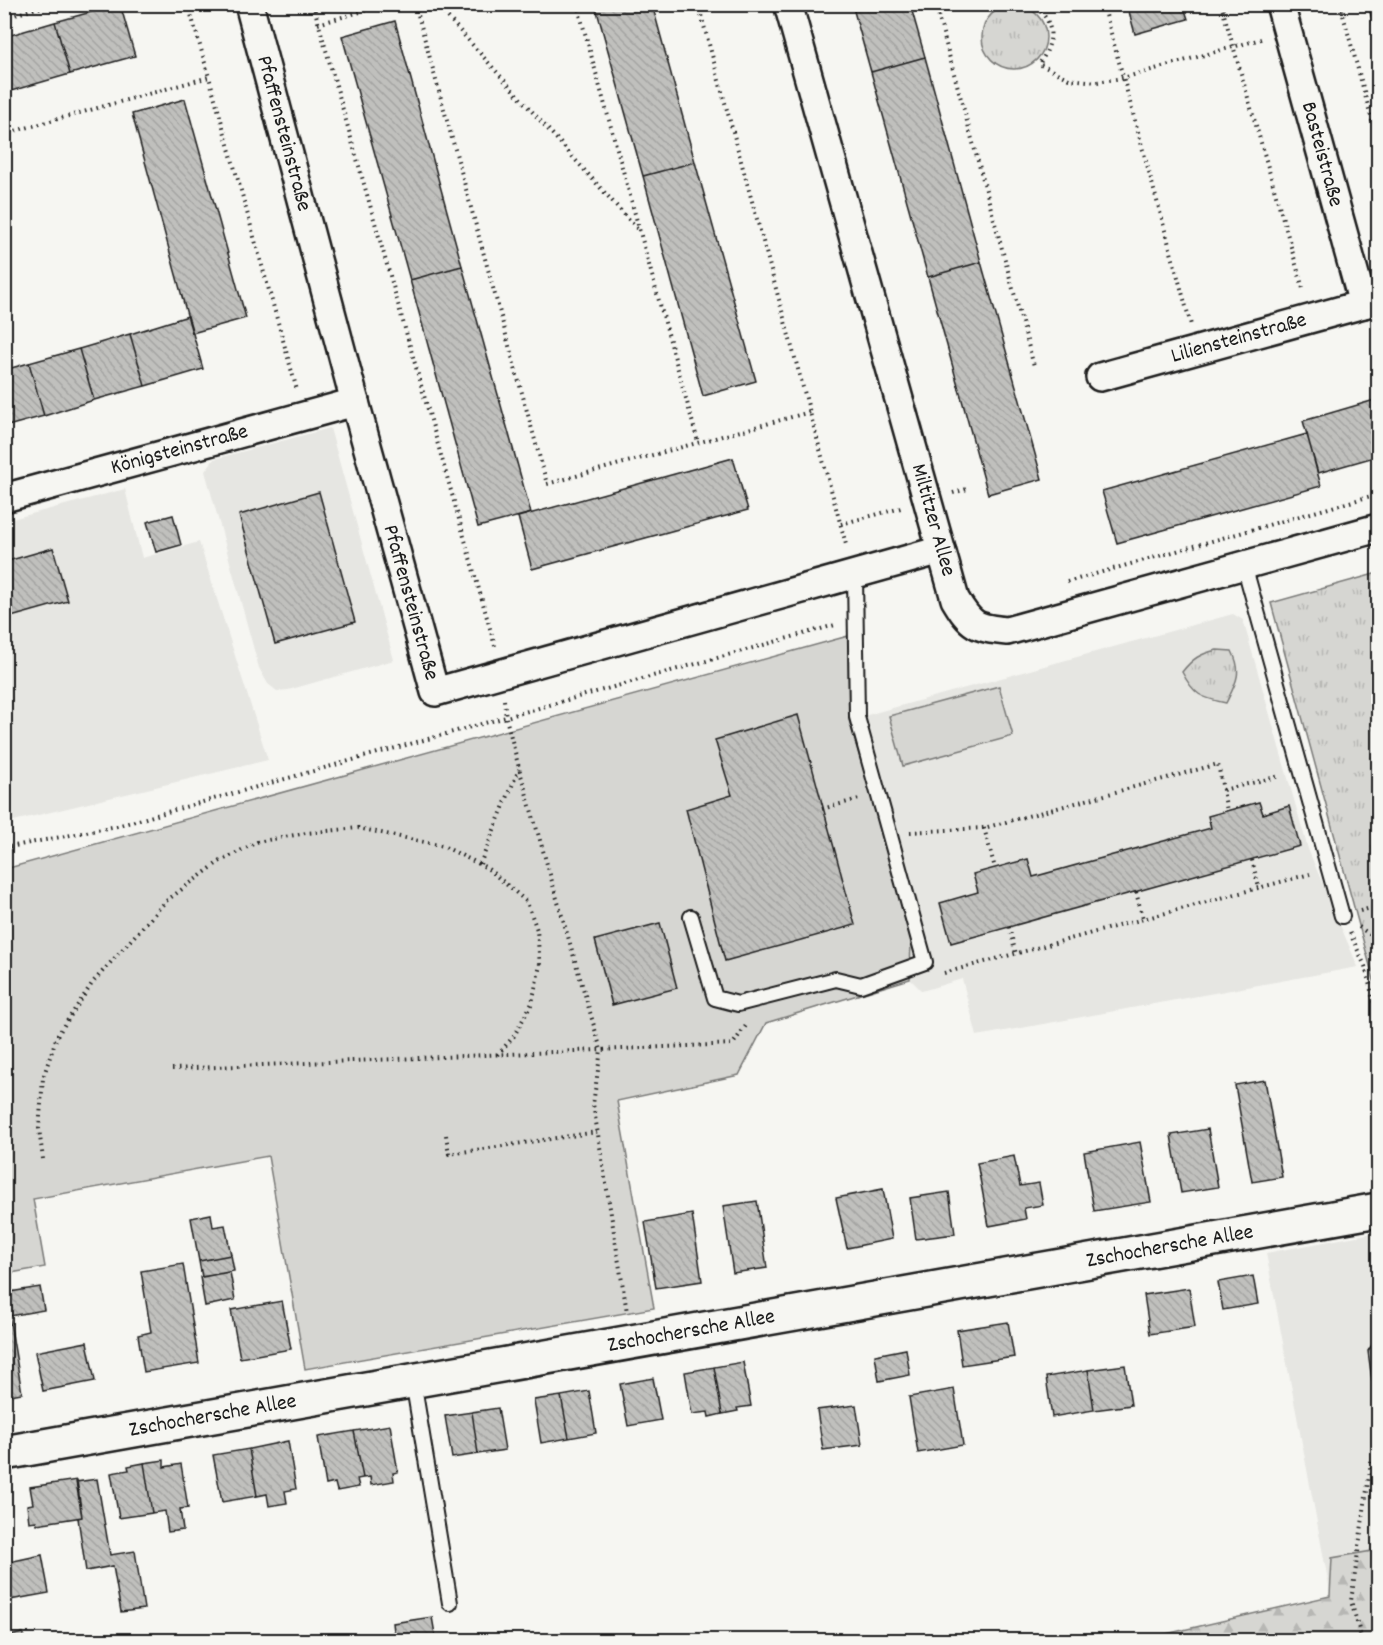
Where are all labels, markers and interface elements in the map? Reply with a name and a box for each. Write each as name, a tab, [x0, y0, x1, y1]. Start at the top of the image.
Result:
street label: Pfaffensteinstraße	[248, 52, 319, 215]
street label: Basteistraße	[1292, 98, 1351, 210]
street label: Liliensteinstraße	[1167, 305, 1310, 372]
street label: Königsteinstraße	[107, 416, 252, 484]
street label: Miltitzer Allee	[902, 460, 963, 580]
street label: Pfaffensteinstraße	[374, 521, 447, 684]
street label: Zschochersche Allee	[1084, 1217, 1256, 1277]
street label: Zschochersche Allee	[605, 1301, 777, 1361]
street label: Zschochersche Allee	[127, 1386, 299, 1446]

